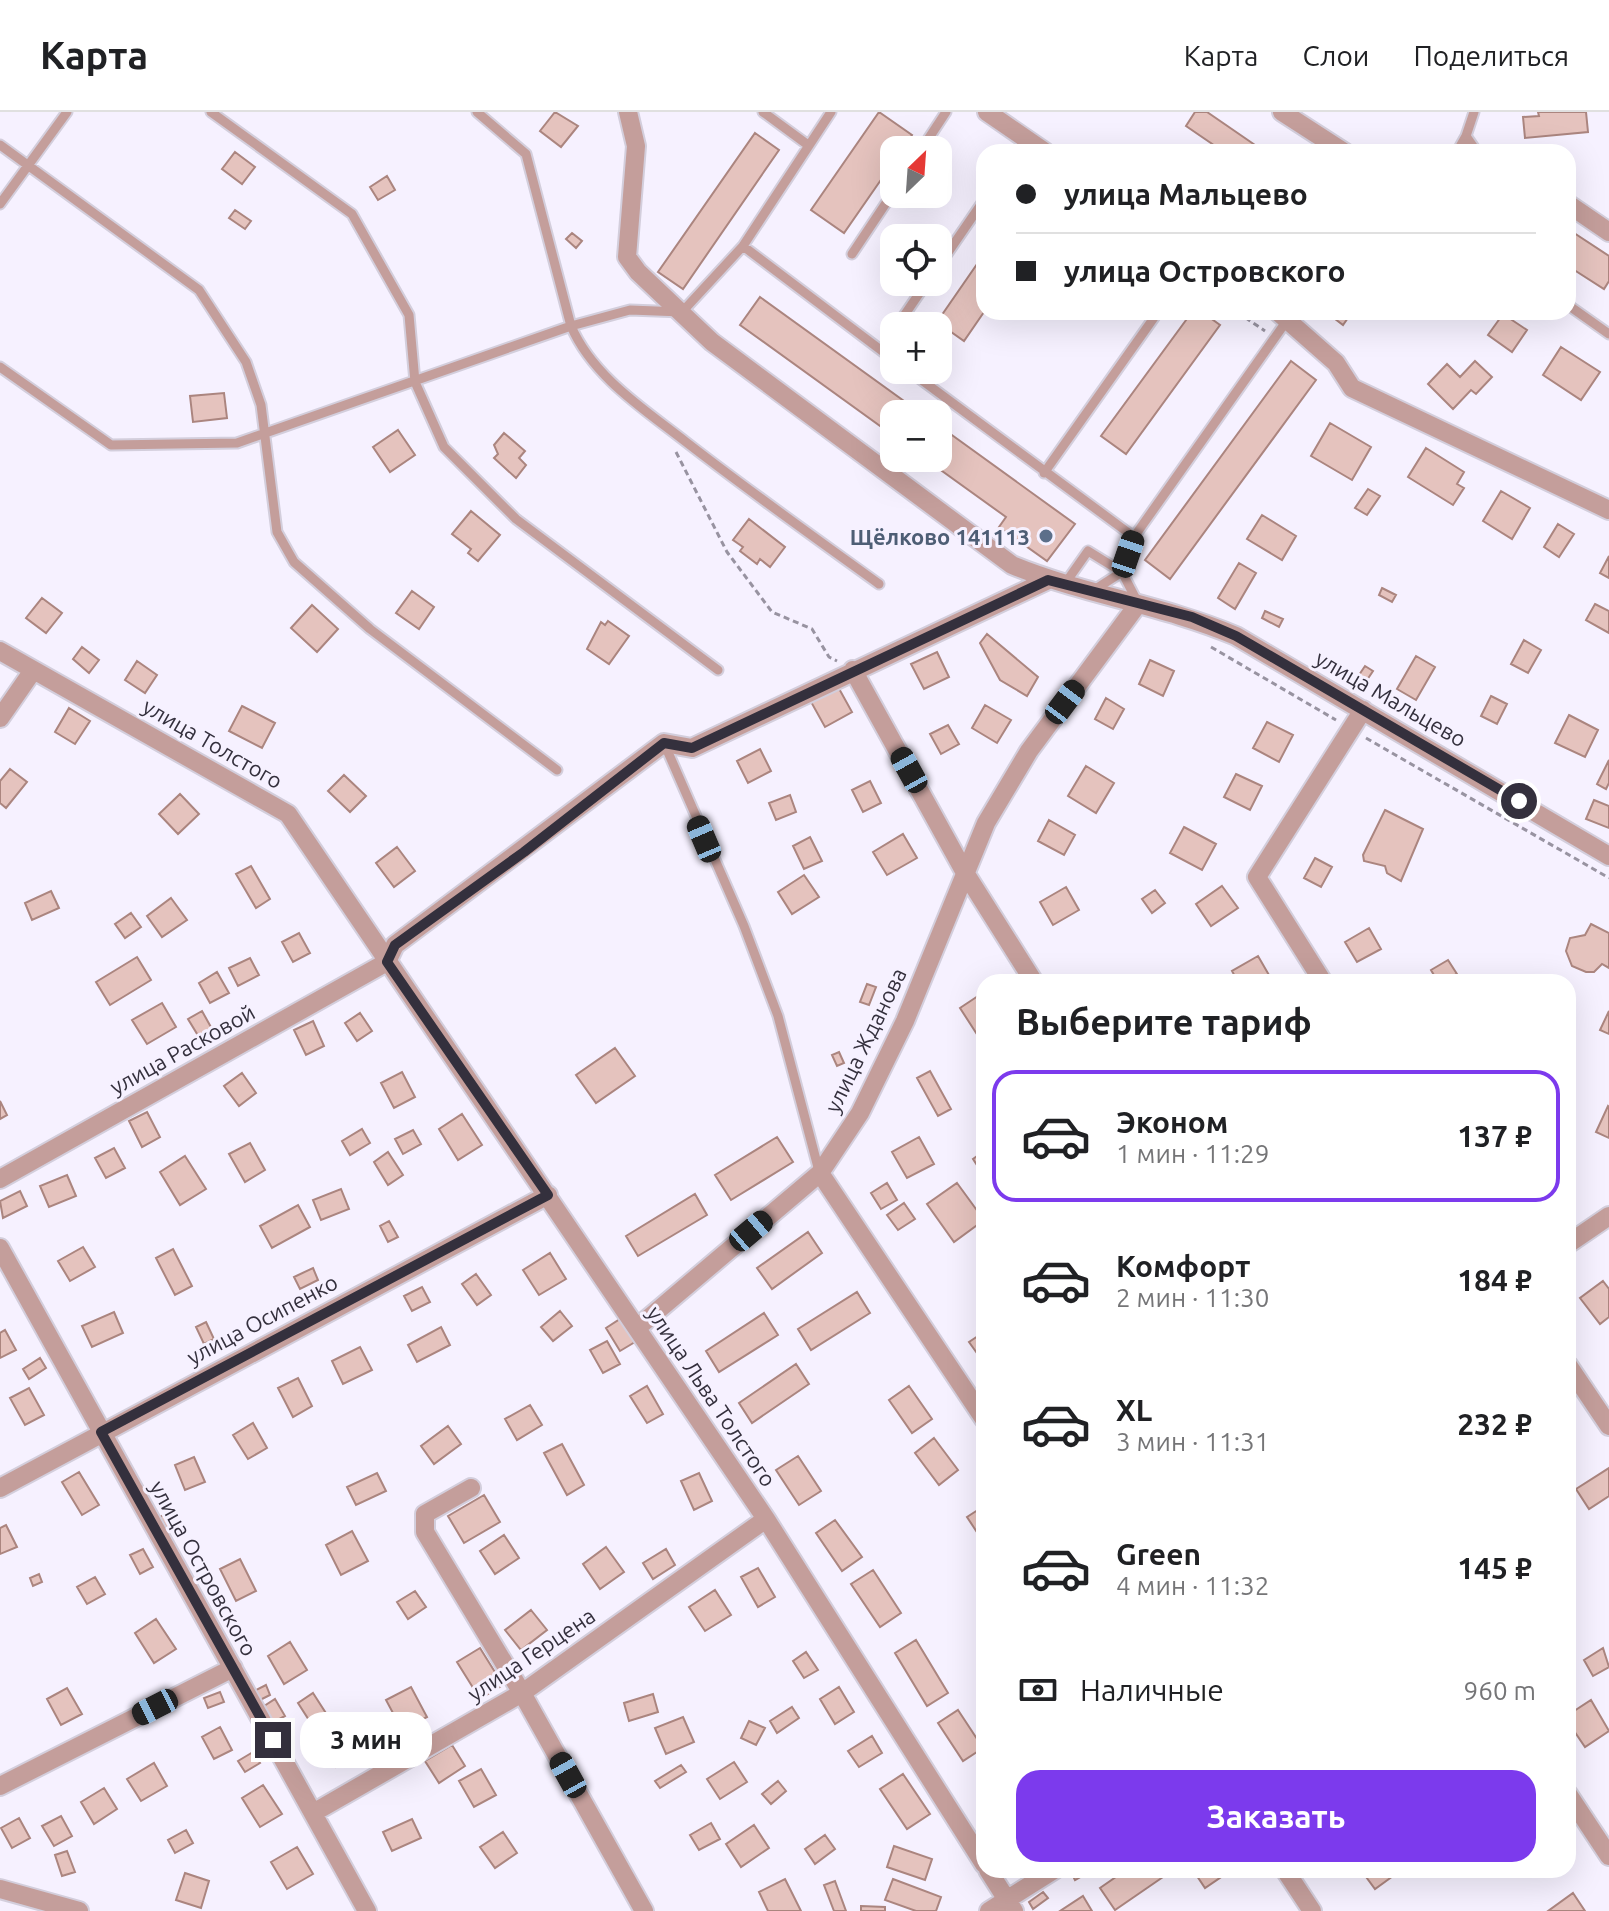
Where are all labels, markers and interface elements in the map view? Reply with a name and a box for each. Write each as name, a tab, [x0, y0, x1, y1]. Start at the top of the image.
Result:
text: Карта	[40, 34, 148, 76]
text: Карта	[1184, 40, 1258, 71]
text: Слои	[1302, 40, 1369, 71]
text: Поделиться	[1413, 40, 1569, 71]
north arrow	[880, 136, 952, 208]
map controls	[880, 136, 952, 472]
text: улица Мальцево	[1064, 177, 1308, 211]
button: locate	[880, 224, 952, 296]
text: улица Островского	[1064, 254, 1346, 288]
button: +	[880, 312, 952, 384]
button: −	[880, 400, 952, 472]
place label: Щёлково 141113	[850, 524, 1030, 549]
marker: Щёлково 141113	[1037, 527, 1055, 545]
car	[1109, 527, 1147, 581]
street label: улица Мальцево	[1311, 645, 1471, 751]
car	[1041, 676, 1089, 728]
street label: улица Толстого	[139, 693, 287, 793]
car	[887, 743, 931, 797]
route start	[1501, 783, 1537, 819]
car	[684, 812, 724, 866]
street label: улица Жданова	[819, 964, 911, 1116]
street label: улица Расковой	[105, 999, 259, 1099]
text: Выберите тариф	[1016, 1001, 1312, 1042]
icon: car	[1020, 1100, 1092, 1172]
text: Эконом	[1116, 1105, 1228, 1139]
text: 137 ₽	[1457, 1119, 1532, 1153]
text: 1 мин · 11:29	[1116, 1139, 1269, 1168]
car	[725, 1206, 777, 1256]
icon: car	[1020, 1244, 1092, 1316]
text: Комфорт	[1116, 1249, 1250, 1283]
text: 184 ₽	[1457, 1263, 1532, 1297]
street label: улица Осипенко	[182, 1269, 342, 1369]
text: 2 мин · 11:30	[1116, 1283, 1269, 1312]
street label: улица Льва Толстого	[642, 1301, 782, 1491]
icon: car	[1020, 1388, 1092, 1460]
text: XL	[1116, 1393, 1152, 1427]
text: 232 ₽	[1457, 1407, 1532, 1441]
text: 3 мин · 11:31	[1116, 1427, 1269, 1456]
street label: улица Островского	[146, 1476, 262, 1660]
icon: car	[1020, 1532, 1092, 1604]
text: Green	[1116, 1537, 1201, 1571]
text: 145 ₽	[1457, 1551, 1532, 1585]
text: 4 мин · 11:32	[1116, 1571, 1269, 1600]
street label: улица Герцена	[463, 1602, 599, 1706]
icon: cash	[1016, 1668, 1060, 1712]
text: Наличные	[1080, 1673, 1224, 1707]
text: 960 m	[1464, 1676, 1536, 1705]
car	[128, 1685, 182, 1729]
callout: 3 мин	[301, 1712, 433, 1768]
route end	[255, 1722, 291, 1758]
text: 3 мин	[330, 1725, 402, 1754]
car	[546, 1748, 590, 1802]
button: Заказать	[1016, 1770, 1536, 1862]

